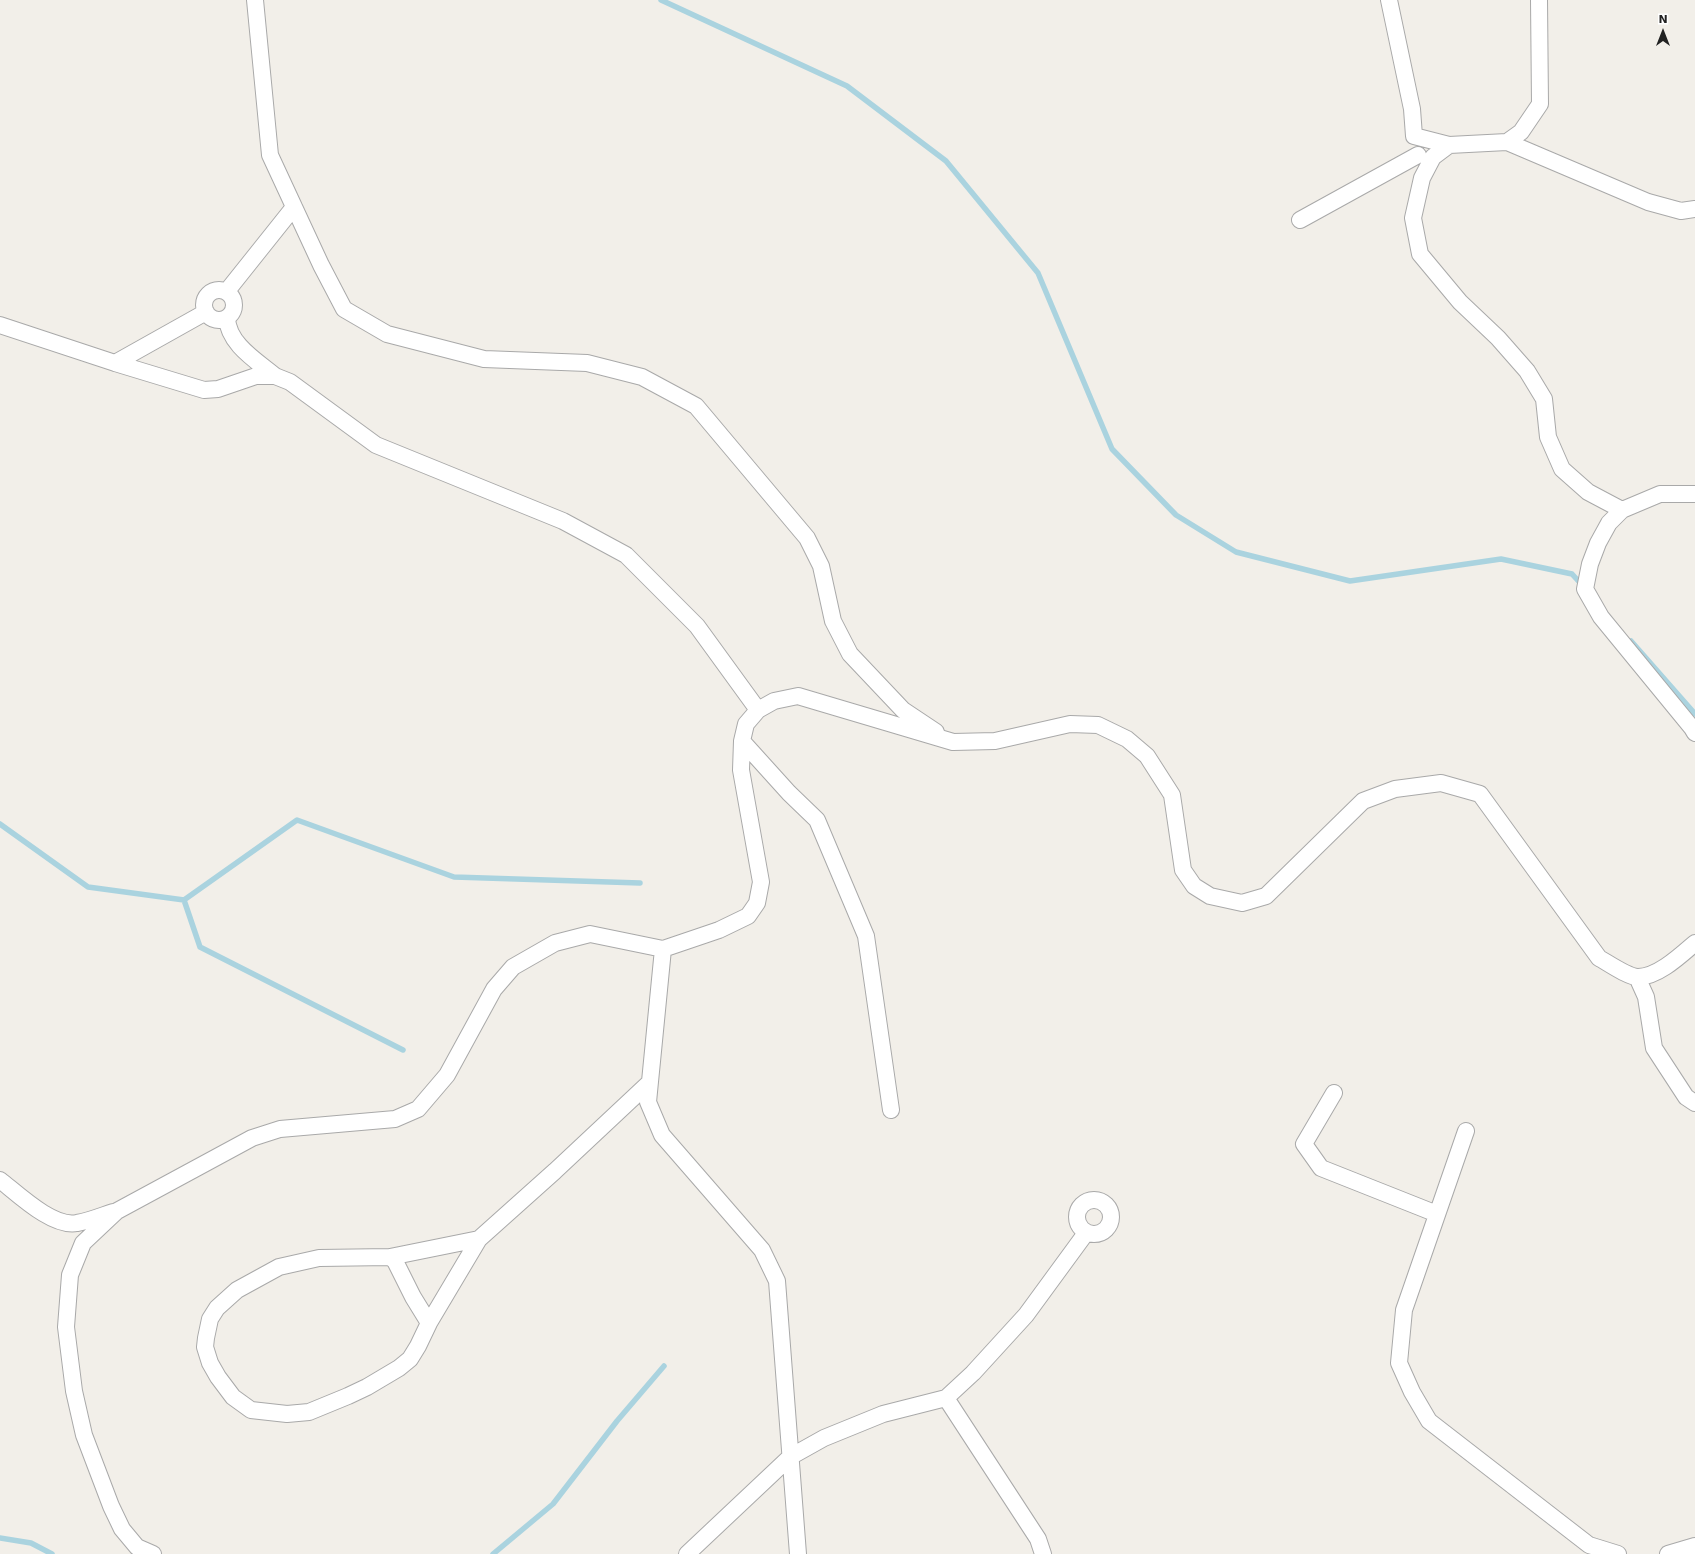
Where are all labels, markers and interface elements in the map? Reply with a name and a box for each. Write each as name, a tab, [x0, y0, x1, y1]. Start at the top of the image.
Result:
north arrow	[1643, 12, 1683, 52]
text: N	[1658, 13, 1668, 26]

